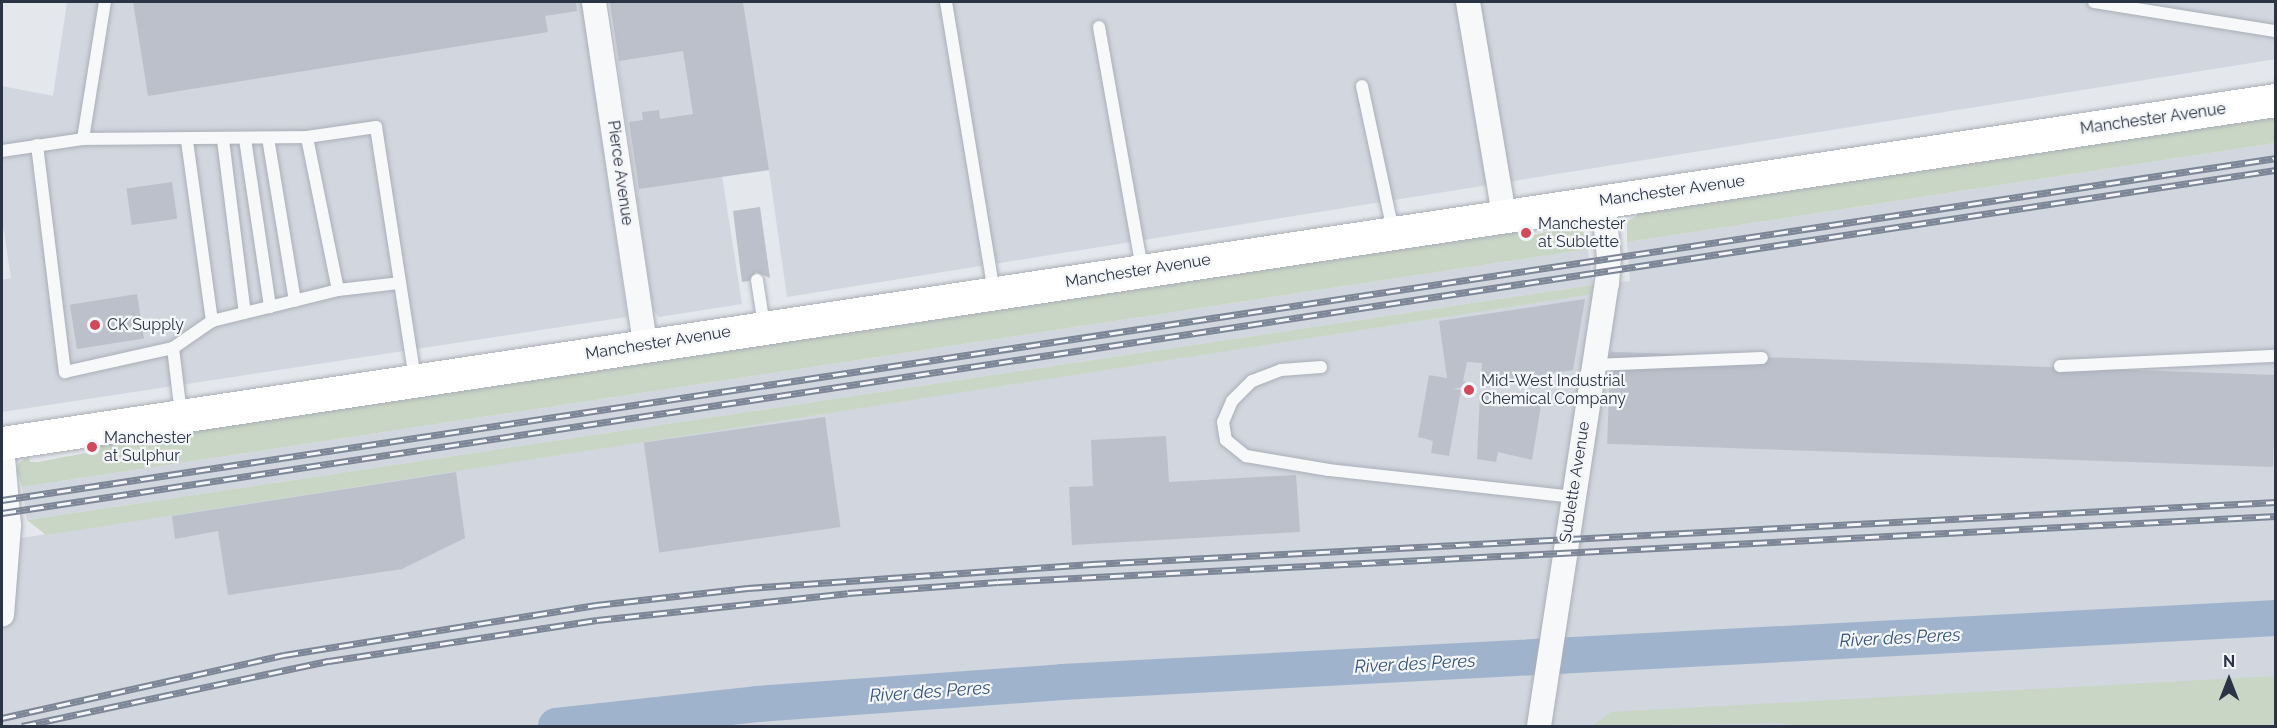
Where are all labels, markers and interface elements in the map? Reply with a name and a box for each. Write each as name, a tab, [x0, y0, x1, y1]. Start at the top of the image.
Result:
street label: Manchester Avenue	[2079, 99, 2227, 139]
street label: Pierce Avenue	[603, 119, 637, 227]
street label: Manchester Avenue	[1598, 171, 1746, 211]
place label: Manchester at Sublette	[1538, 214, 1625, 252]
marker: Manchester at Sublette	[1519, 226, 1533, 240]
street label: Manchester Avenue	[1064, 250, 1212, 292]
place label: CK Supply	[107, 315, 184, 335]
marker: CK Supply	[88, 318, 102, 332]
street label: Manchester Avenue	[584, 322, 732, 364]
place label: Mid-West Industrial Chemical Company	[1481, 371, 1626, 409]
marker: Mid-West Industrial Chemical Company	[1462, 383, 1476, 397]
street label: Sublette Avenue	[1556, 420, 1594, 544]
place label: Manchester at Sulphur	[104, 428, 191, 466]
marker: Manchester at Sulphur	[85, 440, 99, 454]
water label: River des Peres	[1839, 624, 1961, 652]
water label: River des Peres	[1354, 650, 1476, 678]
north arrow	[2199, 650, 2259, 710]
text: N	[2223, 652, 2235, 671]
water label: River des Peres	[869, 677, 991, 707]

